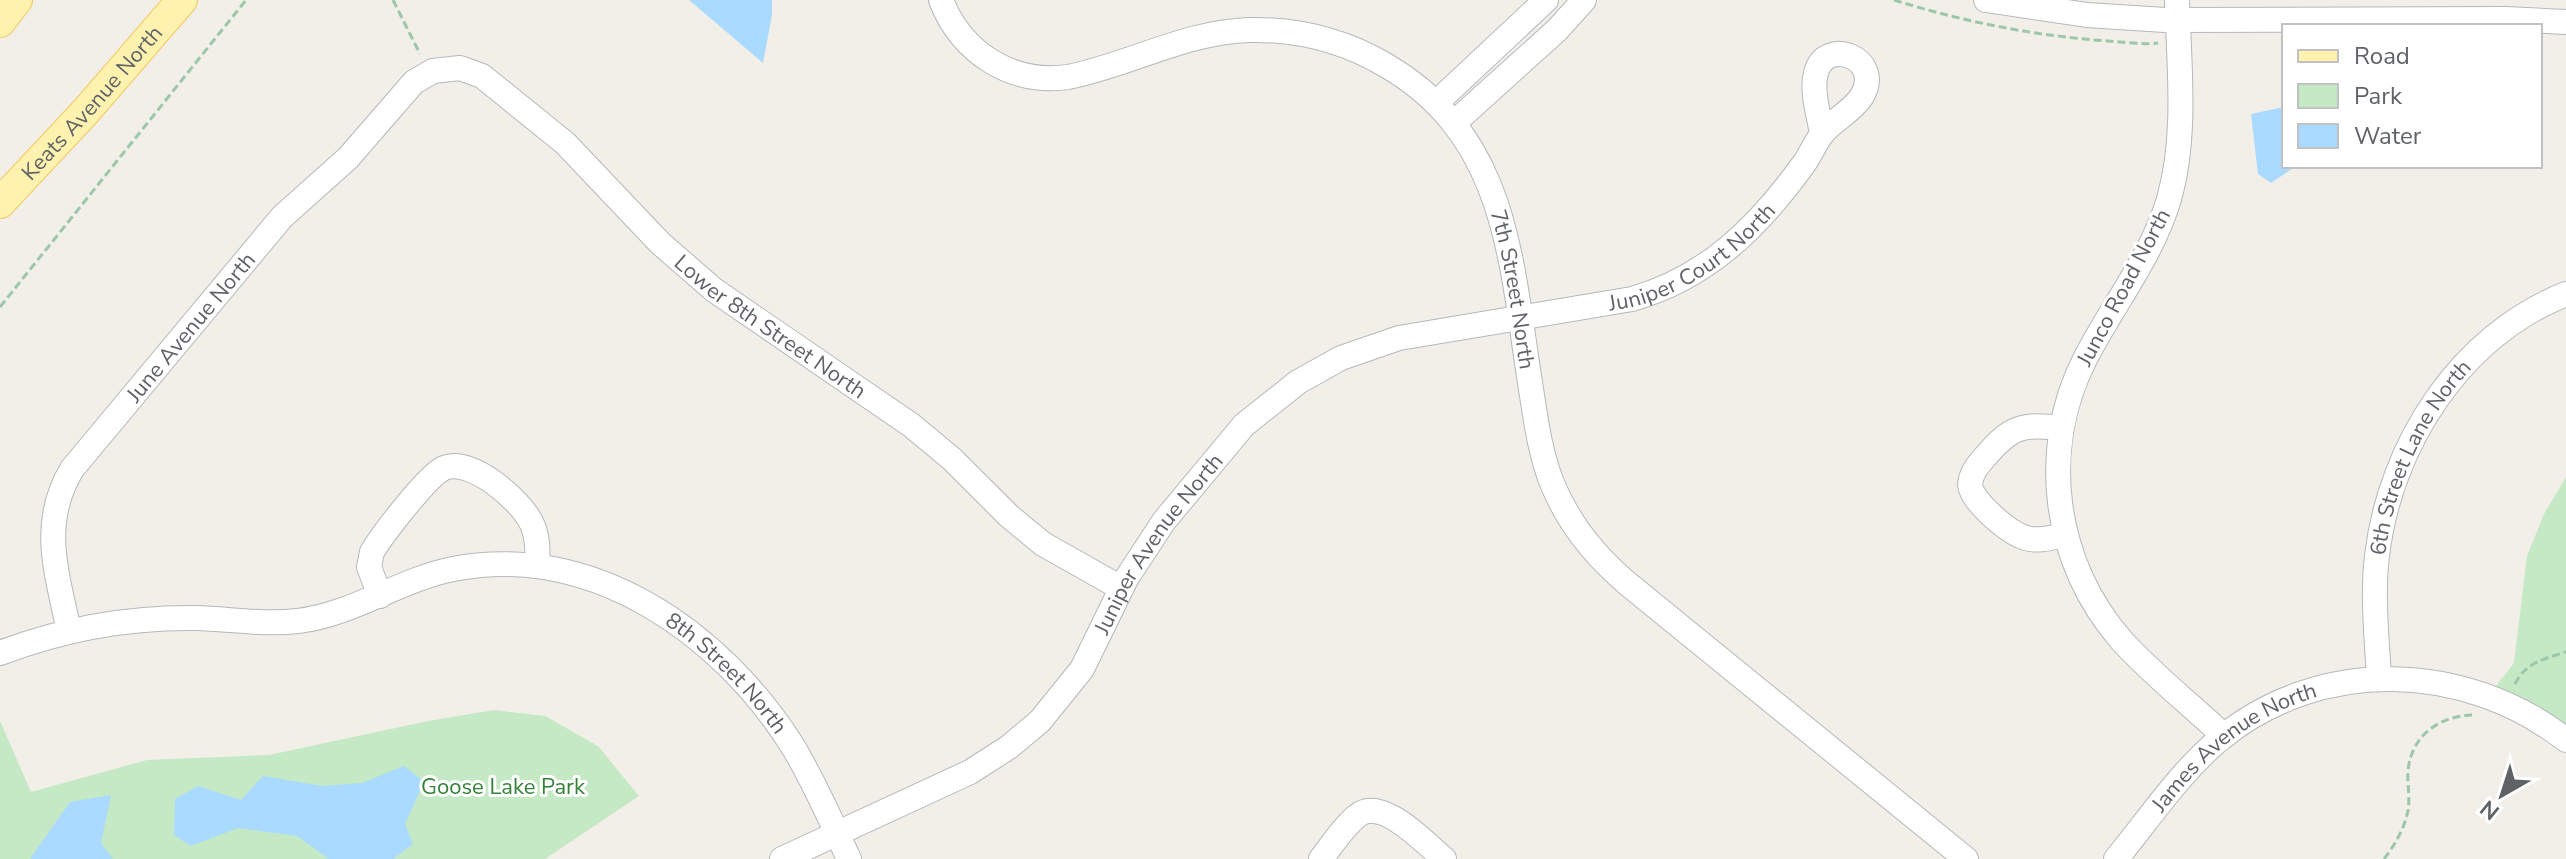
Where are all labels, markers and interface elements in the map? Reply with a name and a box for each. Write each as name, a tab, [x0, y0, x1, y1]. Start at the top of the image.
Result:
street label: Keats Avenue North	[15, 19, 170, 187]
legend	[2282, 24, 2542, 168]
text: Road	[2354, 40, 2410, 72]
text: Park	[2354, 80, 2403, 112]
text: Water	[2354, 120, 2422, 152]
street label: Juniper Court North	[1605, 197, 1782, 319]
street label: Junco Road North	[2069, 204, 2178, 372]
street label: 7th Street North	[1483, 206, 1542, 371]
street label: June Avenue North	[119, 246, 263, 410]
street label: Lower 8th Street North	[668, 248, 872, 406]
street label: 6th Street Lane North	[2363, 353, 2478, 557]
street label: Juniper Avenue North	[1087, 447, 1230, 640]
street label: 8th Street North	[659, 606, 794, 740]
street label: James Avenue North	[2144, 676, 2320, 819]
north arrow	[2462, 755, 2542, 835]
park label: Goose Lake Park	[421, 772, 586, 802]
text: N	[2474, 793, 2506, 827]

